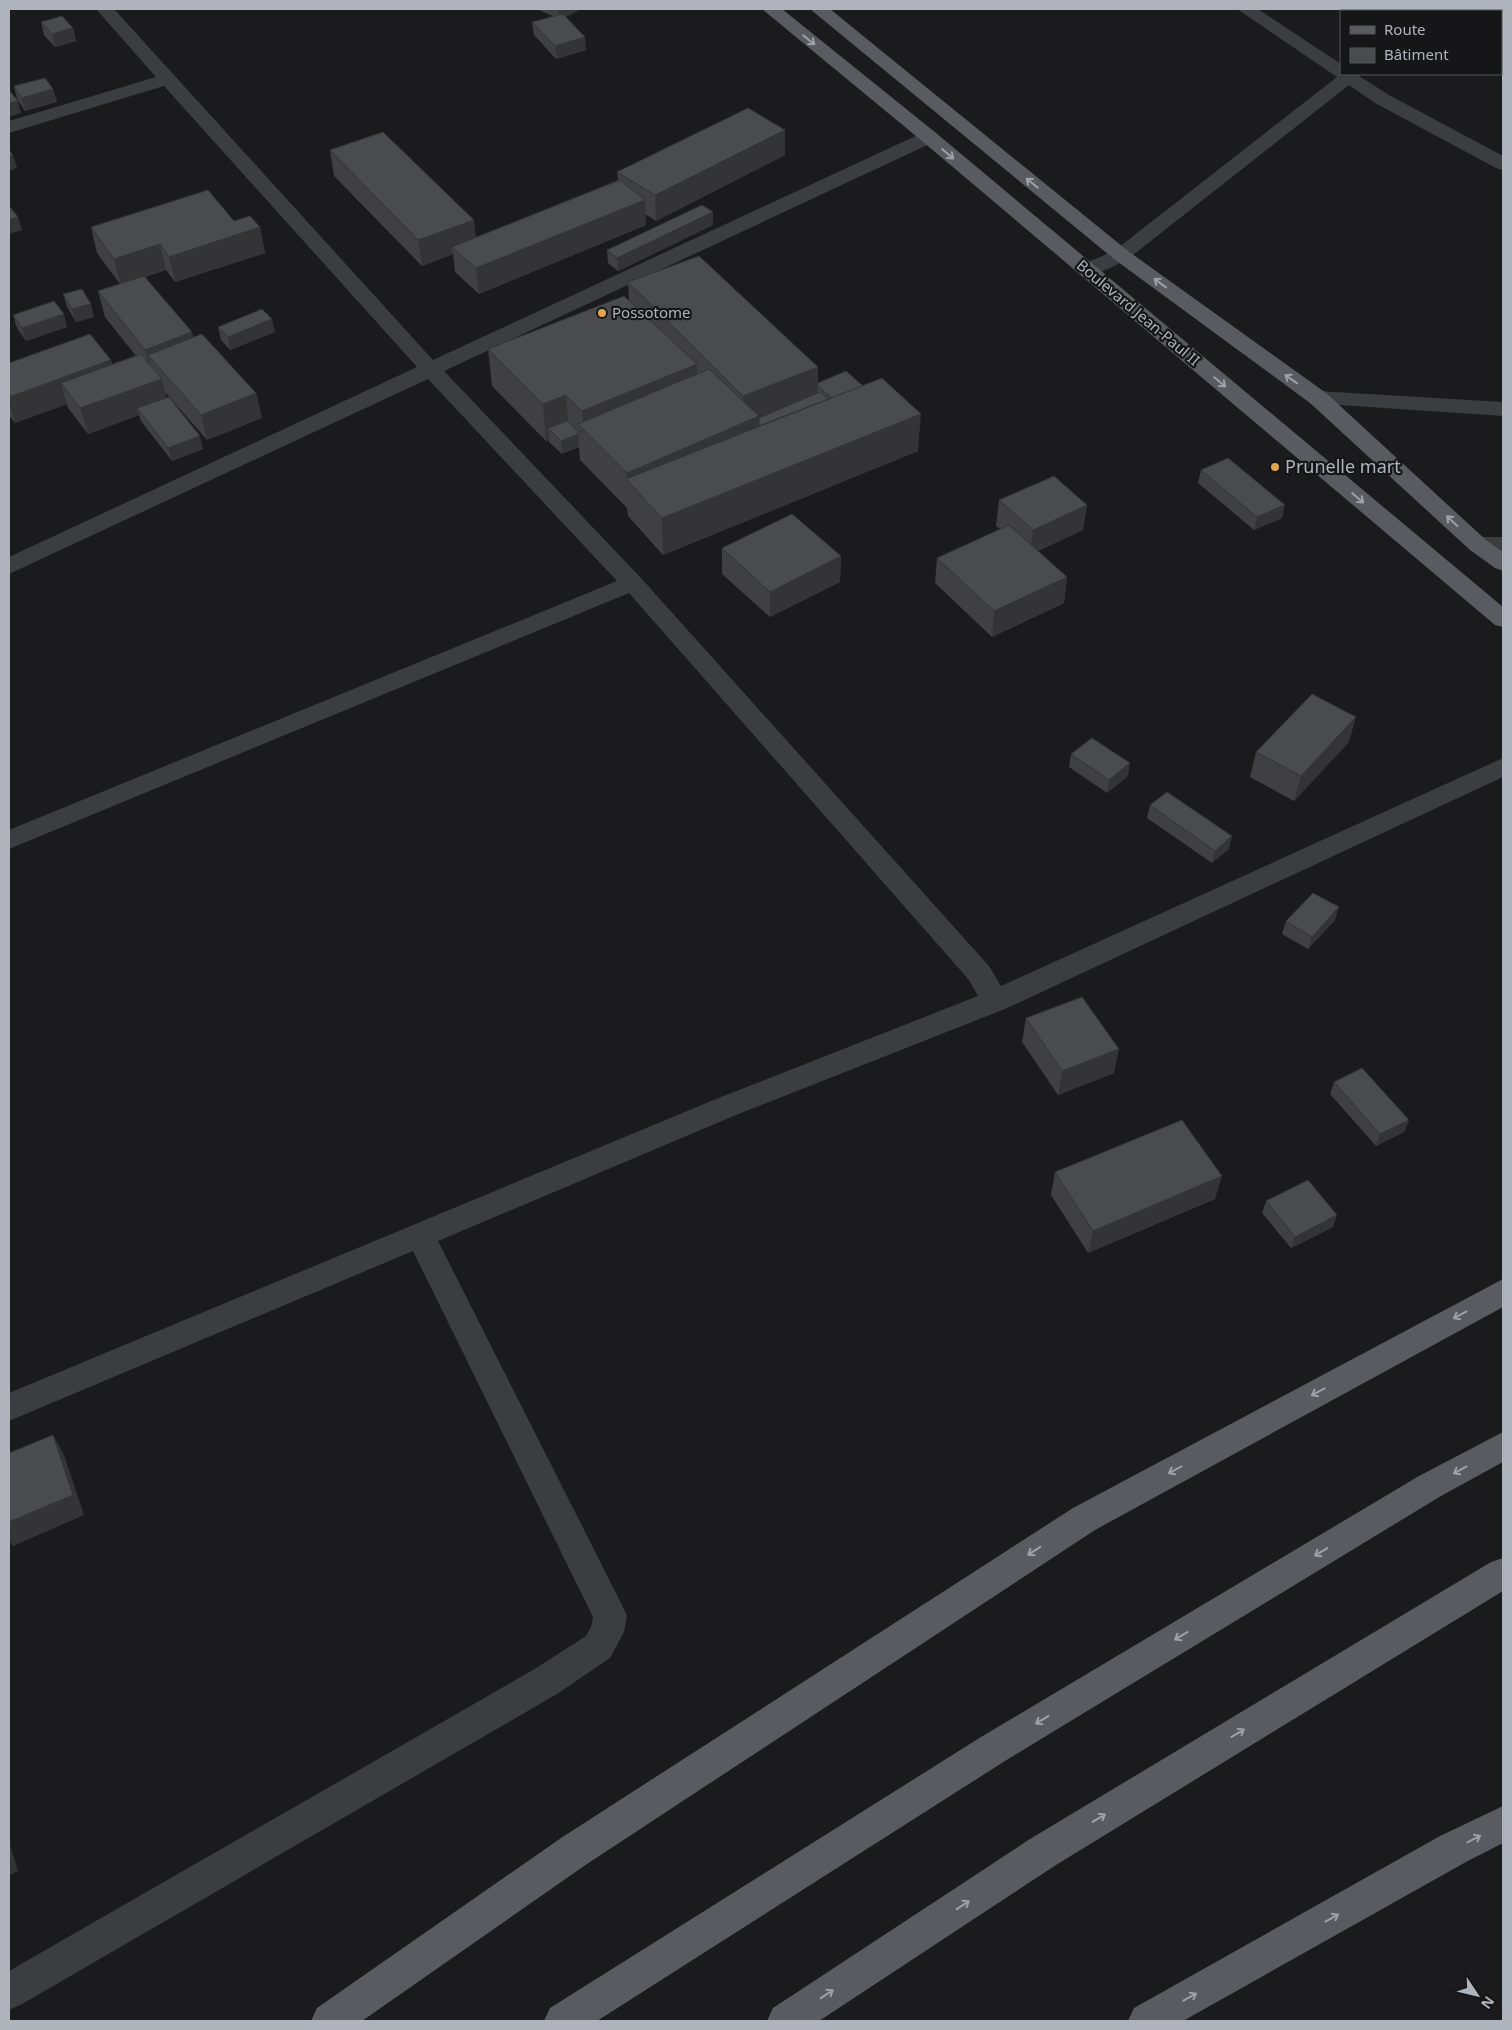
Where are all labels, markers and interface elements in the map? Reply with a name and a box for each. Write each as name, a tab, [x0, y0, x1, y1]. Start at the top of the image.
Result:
legend	[1340, 10, 1502, 75]
text: Route	[1384, 19, 1426, 39]
one-way arrow	[802, 34, 815, 45]
text: Bâtiment	[1384, 44, 1449, 64]
one-way arrow	[942, 148, 955, 159]
one-way arrow	[1026, 178, 1039, 189]
street label: Boulevard Jean-Paul II	[1073, 255, 1204, 370]
one-way arrow	[1153, 278, 1167, 288]
place label: Possotome	[612, 302, 691, 322]
marker: Possotome	[596, 307, 608, 319]
one-way arrow	[1284, 374, 1298, 384]
one-way arrow	[1214, 376, 1227, 388]
place label: Prunelle mart	[1285, 454, 1401, 478]
marker: Prunelle mart	[1269, 461, 1281, 473]
one-way arrow	[1351, 492, 1364, 503]
one-way arrow	[1446, 515, 1459, 527]
one-way arrow	[1453, 1310, 1468, 1320]
one-way arrow	[1311, 1388, 1325, 1398]
one-way arrow	[1167, 1465, 1182, 1475]
one-way arrow	[1453, 1465, 1468, 1475]
one-way arrow	[1028, 1546, 1042, 1556]
one-way arrow	[1314, 1548, 1328, 1558]
one-way arrow	[1175, 1631, 1189, 1641]
one-way arrow	[1036, 1715, 1050, 1725]
one-way arrow	[1231, 1728, 1245, 1738]
one-way arrow	[1092, 1812, 1106, 1822]
one-way arrow	[1466, 1834, 1481, 1844]
one-way arrow	[955, 1900, 969, 1910]
one-way arrow	[1324, 1912, 1338, 1922]
north arrow	[1452, 1970, 1502, 2020]
one-way arrow	[819, 1989, 833, 1999]
one-way arrow	[1182, 1992, 1197, 2002]
text: N	[1477, 1993, 1499, 2013]

